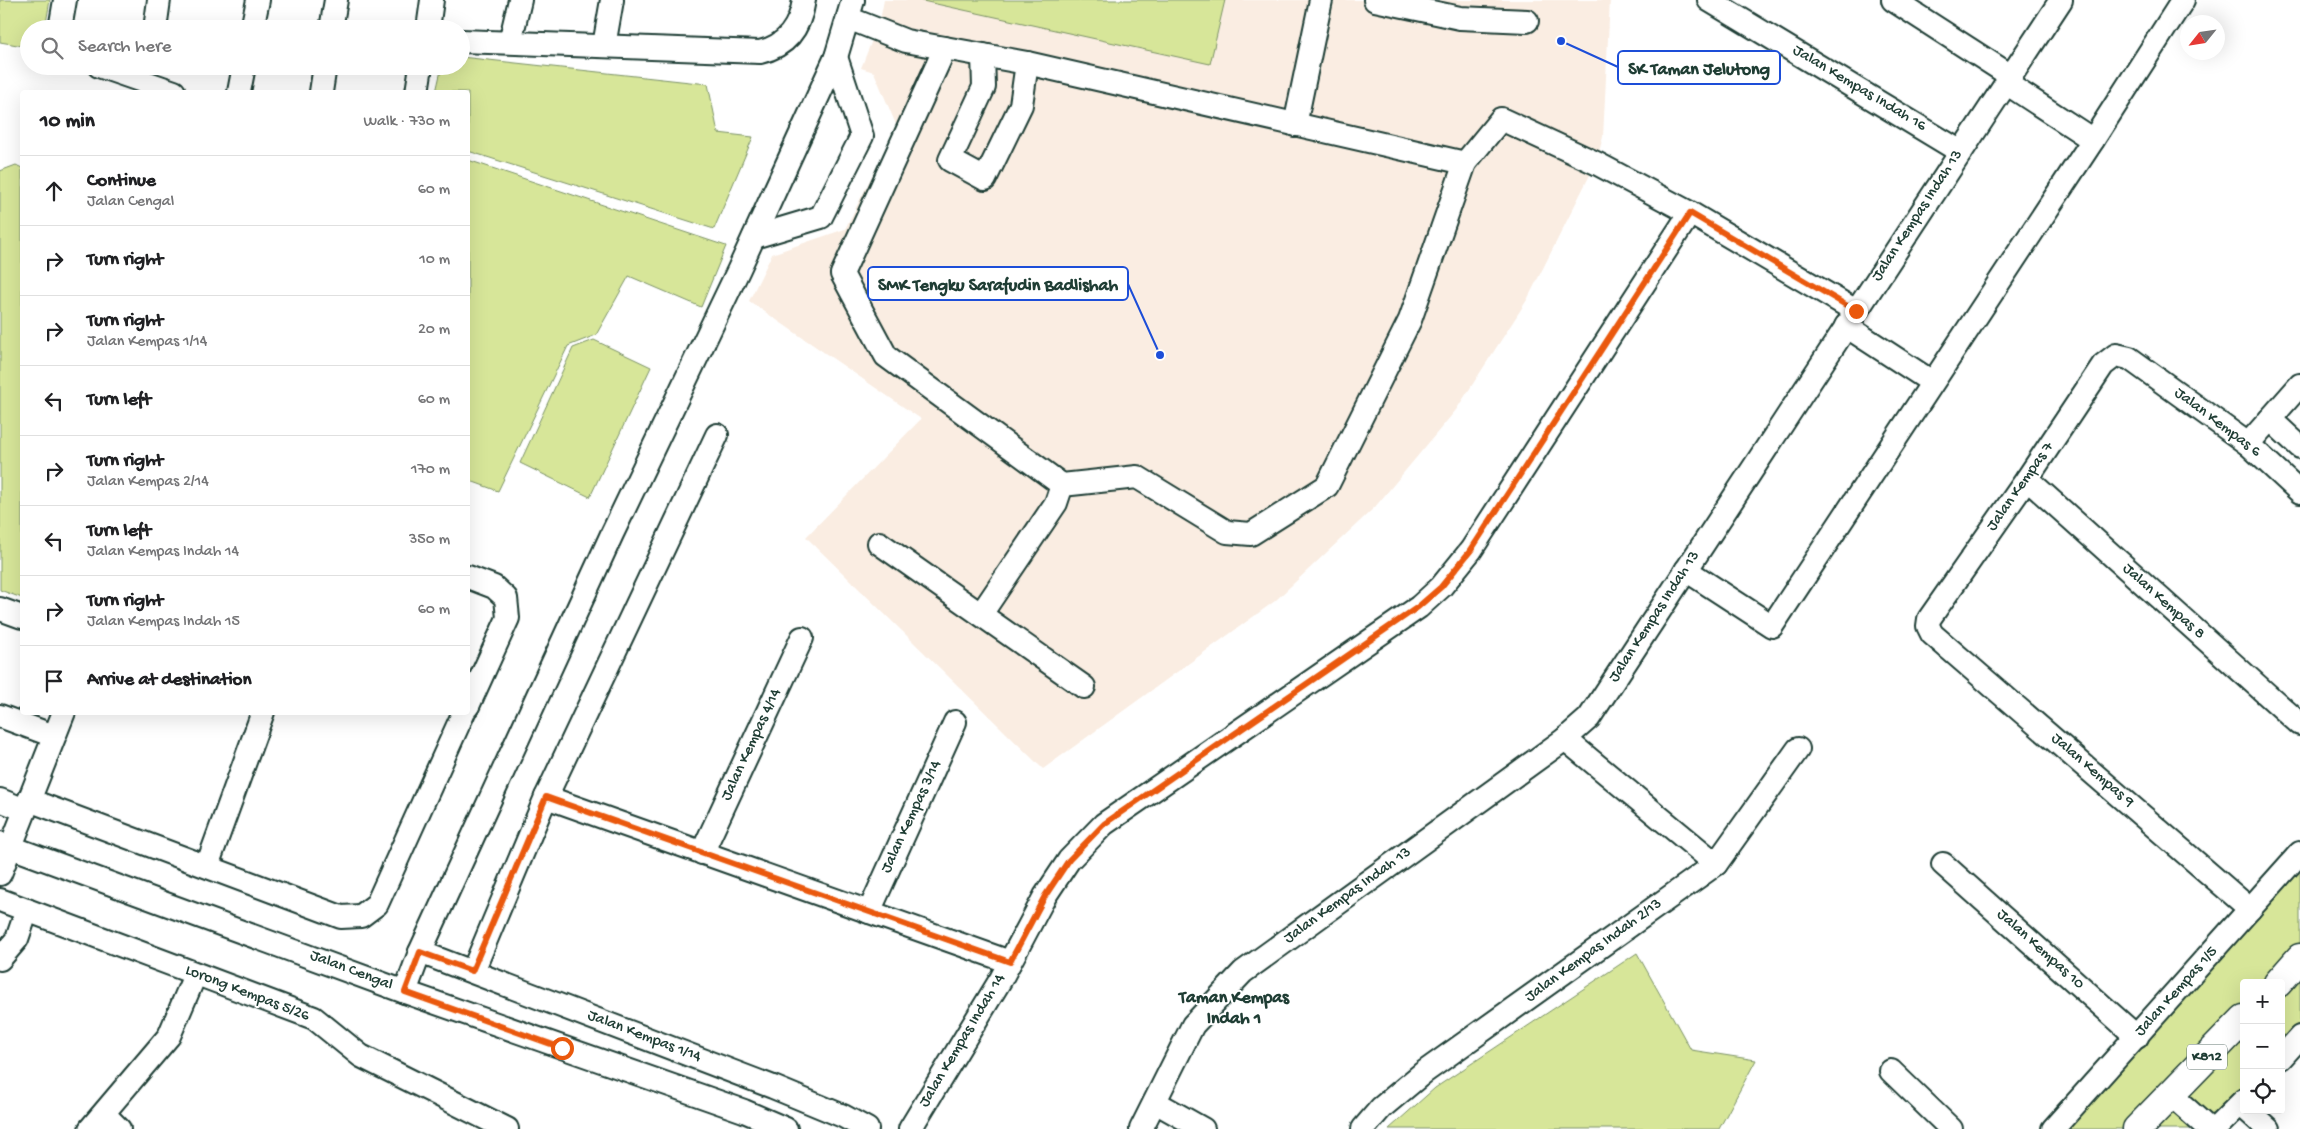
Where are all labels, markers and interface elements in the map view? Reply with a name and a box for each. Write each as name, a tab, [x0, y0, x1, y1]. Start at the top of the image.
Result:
north arrow	[2180, 15, 2225, 60]
search box	[20, 20, 470, 75]
icon: search	[38, 34, 66, 62]
text: Search here	[78, 36, 172, 59]
street label: Jalan Kempas Indah 16	[1789, 42, 1930, 137]
callout: SK Taman Jelutong	[1618, 51, 1780, 84]
text: SK Taman Jelutong	[1628, 60, 1770, 81]
text: 10 min	[40, 110, 95, 135]
text: Walk · 730 m	[363, 113, 450, 132]
street label: Jalan Kempas Indah 13	[1868, 147, 1968, 285]
text: Continue	[87, 170, 156, 193]
icon: ahead	[40, 177, 68, 205]
text: 60 m	[418, 181, 450, 200]
text: Jalan Cengal	[87, 193, 174, 212]
icon: right	[40, 247, 68, 275]
text: Turn right	[87, 249, 163, 272]
text: 10 m	[419, 251, 450, 270]
callout: SMK Tengku Sarafudin Badlishah	[868, 267, 1128, 300]
text: SMK Tengku Sarafudin Badlishah	[878, 276, 1118, 297]
route end	[1845, 300, 1868, 323]
text: Turn right	[87, 310, 163, 333]
icon: right	[40, 317, 68, 345]
text: 20 m	[418, 321, 450, 340]
text: Jalan Kempas 1/14	[87, 333, 207, 352]
street label: Jalan Kempas 6	[2170, 384, 2265, 462]
icon: left	[40, 387, 68, 415]
text: Turn left	[87, 389, 151, 412]
text: 60 m	[418, 391, 450, 410]
street label: Jalan Kempas 7	[1983, 438, 2059, 535]
text: Turn right	[87, 450, 163, 473]
icon: right	[40, 457, 68, 485]
text: 170 m	[411, 461, 450, 480]
text: Jalan Kempas 2/14	[87, 473, 209, 492]
text: Turn left	[87, 520, 151, 543]
icon: left	[40, 527, 68, 555]
text: 350 m	[409, 531, 450, 550]
text: Jalan Kempas Indah 14	[87, 543, 239, 562]
street label: Jalan Kempas Indah 13	[1605, 548, 1705, 686]
street label: Jalan Kempas 8	[2118, 560, 2208, 644]
text: Turn right	[87, 590, 163, 613]
icon: right	[40, 597, 68, 625]
text: 60 m	[418, 601, 450, 620]
text: Jalan Kempas Indah 15	[87, 613, 240, 632]
icon: arrive	[40, 667, 68, 695]
text: Arrive at destination	[87, 669, 251, 692]
street label: Jalan Kempas 4/14	[718, 686, 786, 804]
street label: Jalan Kempas 9	[2047, 730, 2137, 812]
street label: Jalan Kempas 3/14	[878, 757, 947, 876]
street label: Jalan Kempas Indah 13	[1281, 843, 1415, 949]
street label: Jalan Kempas Indah 2/13	[1522, 895, 1666, 1007]
street label: Jalan Kempas 10	[1992, 906, 2088, 994]
street label: Jalan Kempas 1/5	[2132, 943, 2222, 1041]
street label: Jalan Cengal	[307, 947, 395, 995]
street label: Lorong Kempas 5/26	[182, 962, 313, 1027]
street label: Jalan Kempas Indah 14	[916, 971, 1011, 1111]
map controls	[2240, 979, 2285, 1114]
button: +	[2240, 979, 2285, 1024]
district label: Taman Kempas Indah 1	[1177, 988, 1290, 1030]
street label: Jalan Kempas 1/14	[584, 1007, 704, 1068]
button: −	[2240, 1024, 2285, 1069]
route start	[551, 1037, 574, 1060]
road number: K812	[2187, 1044, 2227, 1070]
button: locate	[2240, 1069, 2285, 1114]

